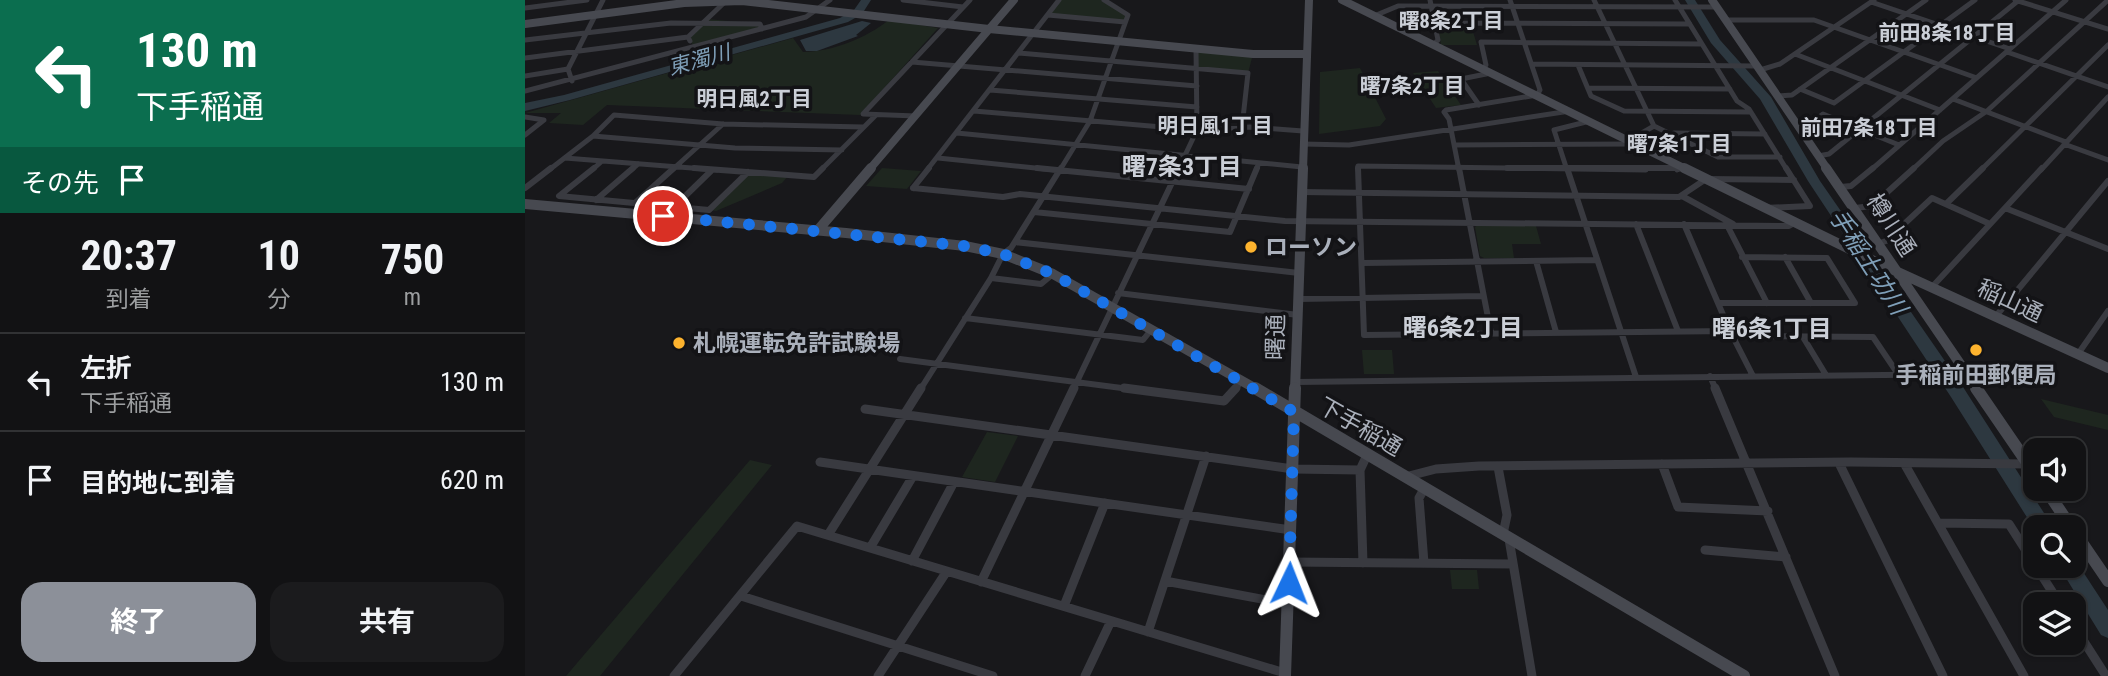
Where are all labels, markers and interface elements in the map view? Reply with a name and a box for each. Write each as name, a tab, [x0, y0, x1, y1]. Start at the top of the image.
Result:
district label: 曙8条2丁目	[1398, 9, 1504, 33]
district label: 前田8条18丁目	[1879, 21, 2015, 45]
text: 130 m	[136, 22, 258, 79]
icon: left	[21, 28, 112, 119]
water label: 東濁川	[665, 40, 734, 80]
district label: 曙7条2丁目	[1359, 74, 1465, 98]
district label: 明日風2丁目	[696, 87, 812, 111]
text: 下手稲通	[136, 88, 264, 126]
district label: 明日風1丁目	[1157, 114, 1273, 138]
district label: 前田7条18丁目	[1801, 116, 1937, 140]
district label: 曙7条1丁目	[1626, 132, 1732, 156]
district label: 曙7条3丁目	[1122, 153, 1242, 181]
icon: arrive	[113, 161, 151, 199]
text: その先	[21, 168, 99, 198]
pin	[633, 186, 693, 246]
street label: 樽川通	[1861, 189, 1921, 261]
icon: arrive	[644, 197, 682, 235]
water label: 手稲土功川	[1824, 204, 1914, 322]
text: 20:37	[81, 231, 177, 280]
text: 10	[258, 231, 300, 280]
place label: ローソン	[1265, 234, 1357, 261]
text: 750	[381, 235, 444, 284]
marker: ローソン	[1243, 239, 1259, 255]
street label: 稲山通	[1973, 274, 2047, 328]
text: m	[404, 284, 421, 311]
text: 到着	[106, 286, 152, 313]
text: 分	[267, 286, 290, 313]
street label: 曙通	[1262, 314, 1290, 360]
district label: 曙6条2丁目	[1403, 314, 1523, 342]
district label: 曙6条1丁目	[1712, 315, 1832, 343]
place label: 札幌運転免許試験場	[693, 330, 900, 357]
marker: 札幌運転免許試験場	[671, 335, 687, 351]
marker: 手稲前田郵便局	[1968, 342, 1984, 358]
text: 左折	[80, 353, 132, 383]
place label: 手稲前田郵便局	[1896, 362, 2057, 389]
icon: left	[21, 363, 59, 401]
text: 130 m	[440, 367, 504, 397]
text: 下手稲通	[80, 390, 172, 417]
street label: 下手稲通	[1313, 392, 1407, 462]
map controls	[2023, 438, 2086, 655]
button: sound	[2023, 438, 2086, 501]
icon: arrive	[21, 461, 59, 499]
text: 620 m	[440, 465, 504, 495]
text: 目的地に到着	[80, 468, 236, 498]
button: search	[2023, 515, 2086, 578]
position arrow	[1252, 546, 1326, 620]
button: 終了	[21, 582, 256, 662]
button: 共有	[270, 582, 504, 662]
button: layers	[2023, 592, 2086, 655]

